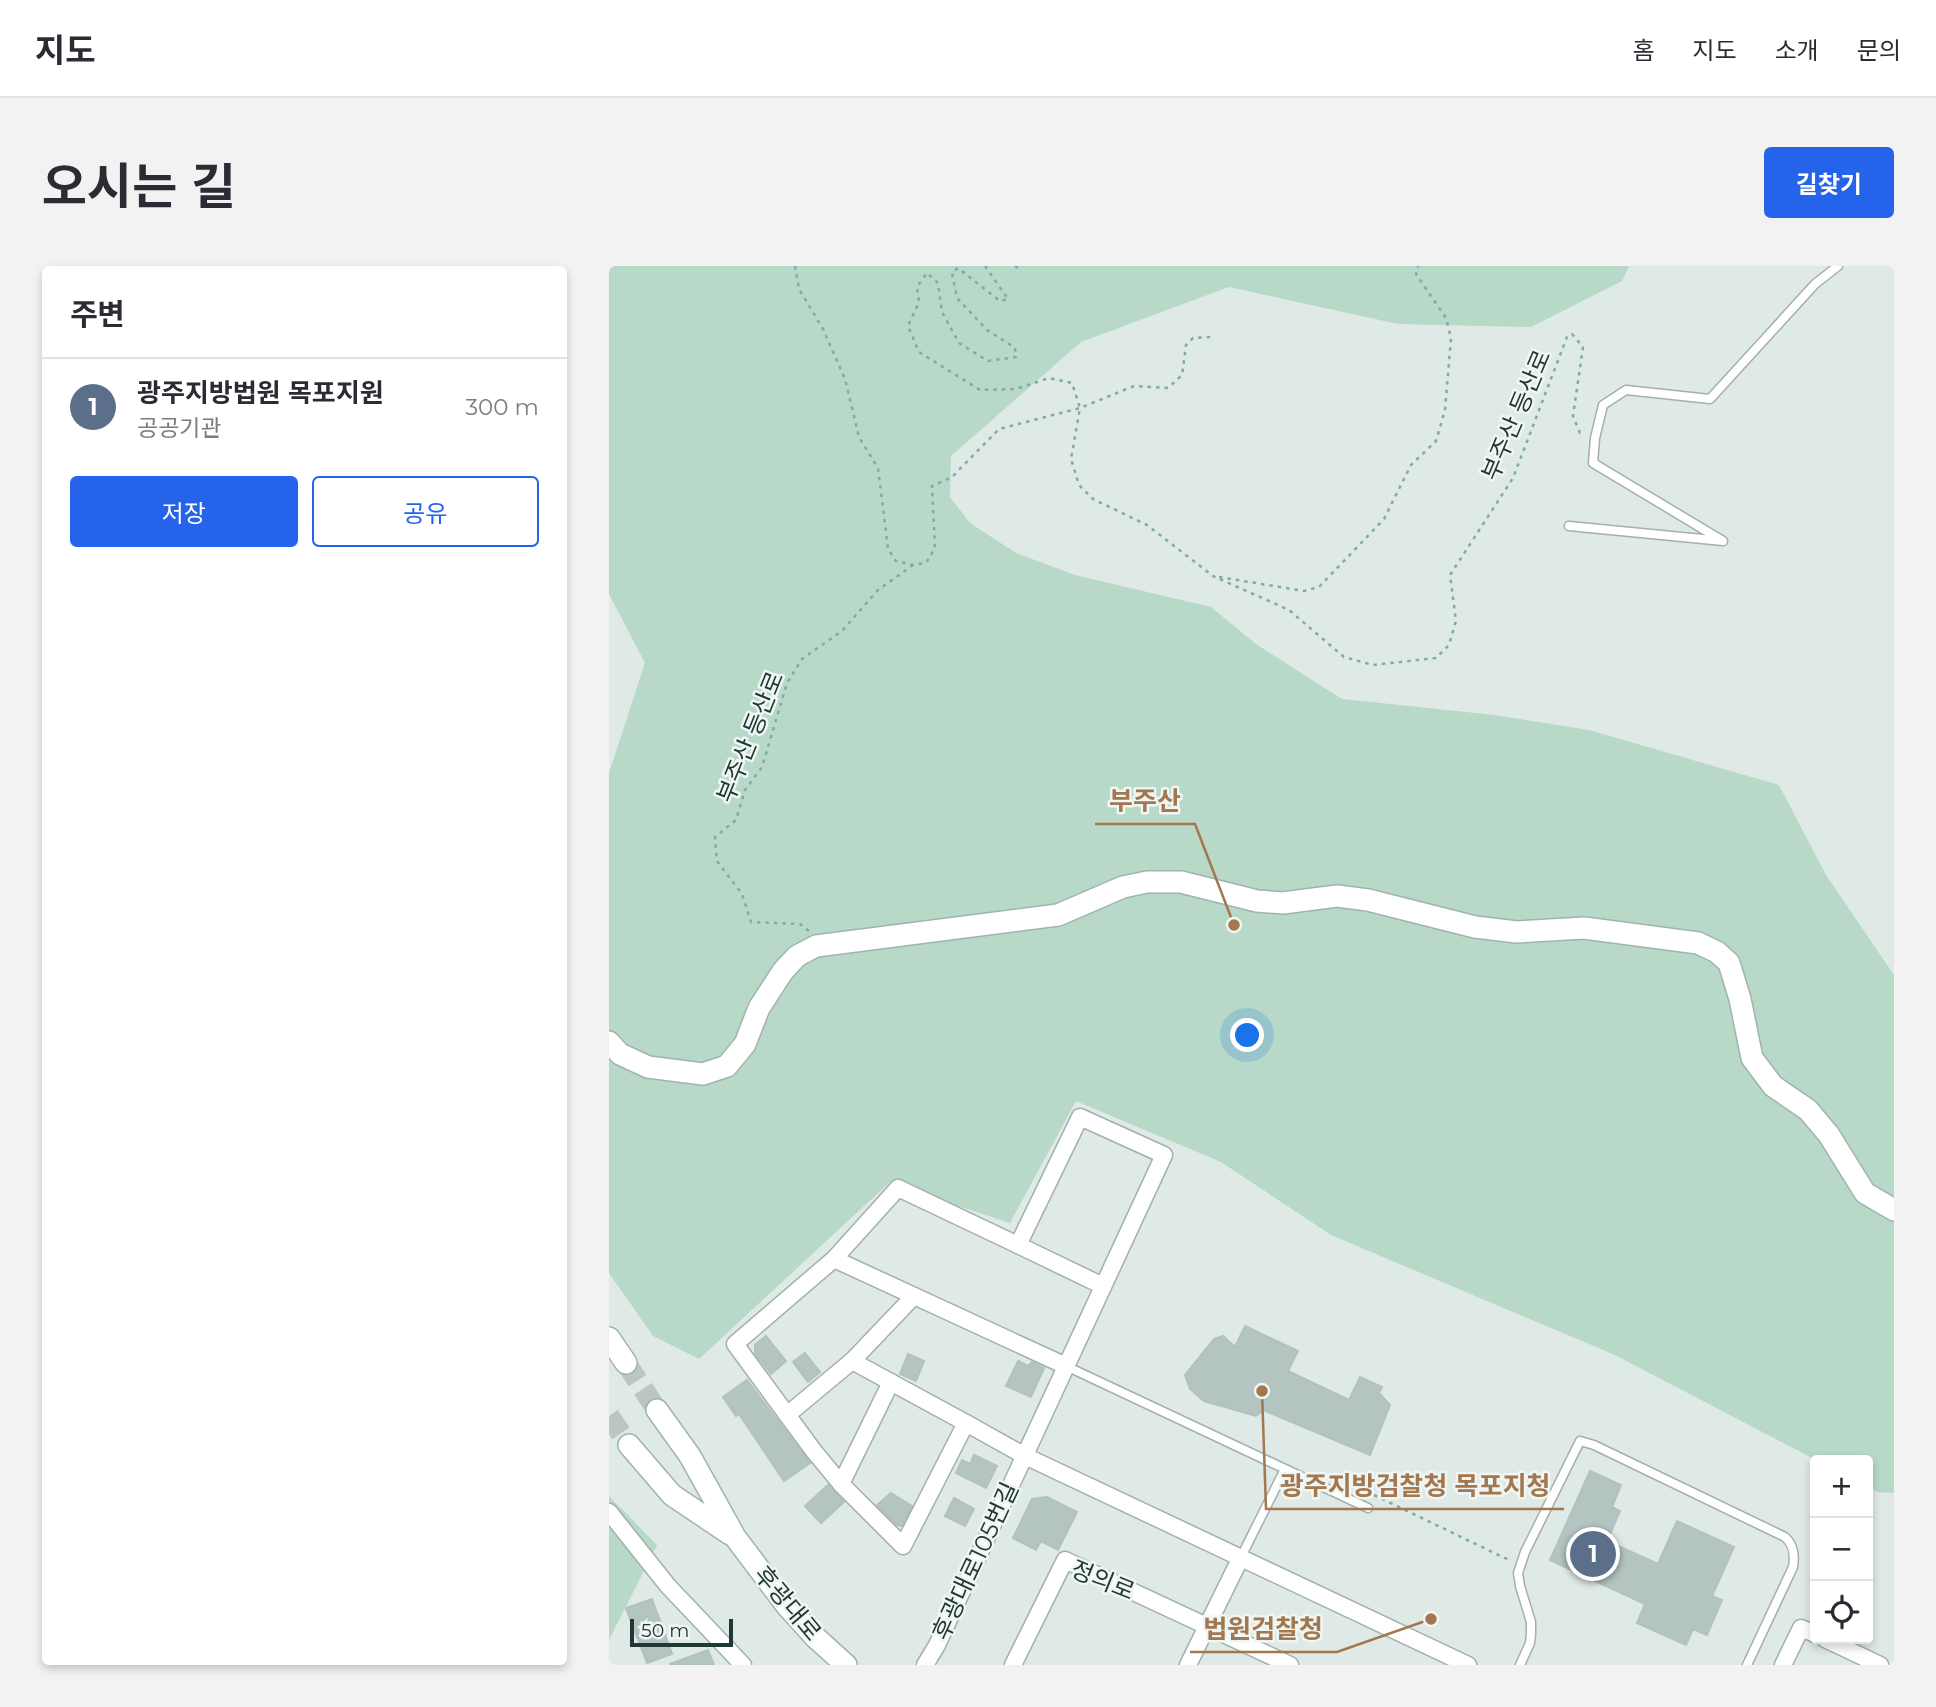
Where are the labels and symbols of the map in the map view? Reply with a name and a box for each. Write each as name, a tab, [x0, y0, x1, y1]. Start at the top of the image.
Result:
street label: 부주산 등산로	[1476, 345, 1556, 485]
street label: 부주산 등산로	[711, 667, 789, 807]
callout: 부주산	[1095, 777, 1195, 824]
text: 부주산	[1109, 785, 1181, 817]
your location	[1230, 1018, 1264, 1052]
callout: 광주지방검찰청 목포지청	[1266, 1462, 1564, 1509]
text: 광주지방검찰청 목포지청	[1280, 1470, 1550, 1502]
street label: 후광대로105번길	[926, 1478, 1024, 1644]
pin: 1	[1570, 1528, 1616, 1580]
street label: 정의로	[1067, 1554, 1139, 1606]
street label: 후광대로	[749, 1560, 827, 1646]
callout: 법원검찰청	[1190, 1605, 1337, 1652]
text: 법원검찰청	[1203, 1613, 1323, 1645]
scale bar	[630, 1616, 733, 1648]

